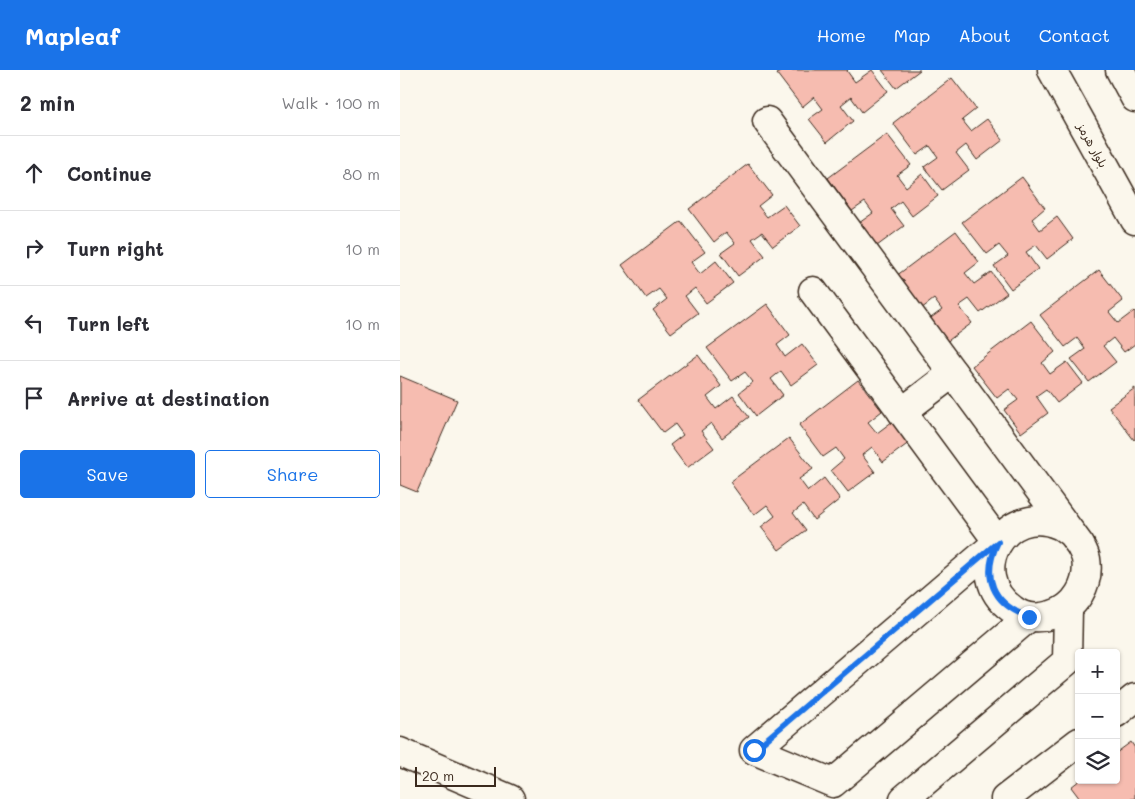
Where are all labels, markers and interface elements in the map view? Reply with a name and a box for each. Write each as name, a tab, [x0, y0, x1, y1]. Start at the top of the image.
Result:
text: Mapleaf	[25, 20, 120, 51]
text: Home	[817, 23, 866, 47]
text: Map	[894, 23, 930, 47]
text: About	[958, 23, 1011, 47]
text: Contact	[1039, 23, 1110, 47]
text: 2 min	[20, 89, 75, 116]
text: Walk · 100 m	[281, 92, 380, 113]
street label: بلوار هرمز	[1073, 119, 1112, 171]
icon: ahead	[20, 159, 48, 187]
text: Continue	[67, 161, 152, 186]
text: 80 m	[343, 163, 380, 184]
icon: right	[20, 234, 48, 262]
text: Turn right	[67, 236, 164, 261]
text: 10 m	[345, 238, 380, 259]
icon: left	[20, 309, 48, 337]
text: Turn left	[67, 311, 150, 336]
text: 10 m	[345, 313, 380, 334]
icon: arrive	[20, 384, 48, 412]
text: Arrive at destination	[67, 386, 270, 411]
button: Save	[20, 450, 195, 498]
button: Share	[205, 450, 380, 498]
route end	[1018, 606, 1041, 629]
map controls	[1075, 649, 1120, 784]
button: +	[1075, 649, 1120, 694]
button: −	[1075, 694, 1120, 739]
route start	[743, 739, 766, 762]
button: layers	[1075, 739, 1120, 784]
scale bar	[415, 764, 496, 787]
text: 20 m	[422, 766, 454, 785]

